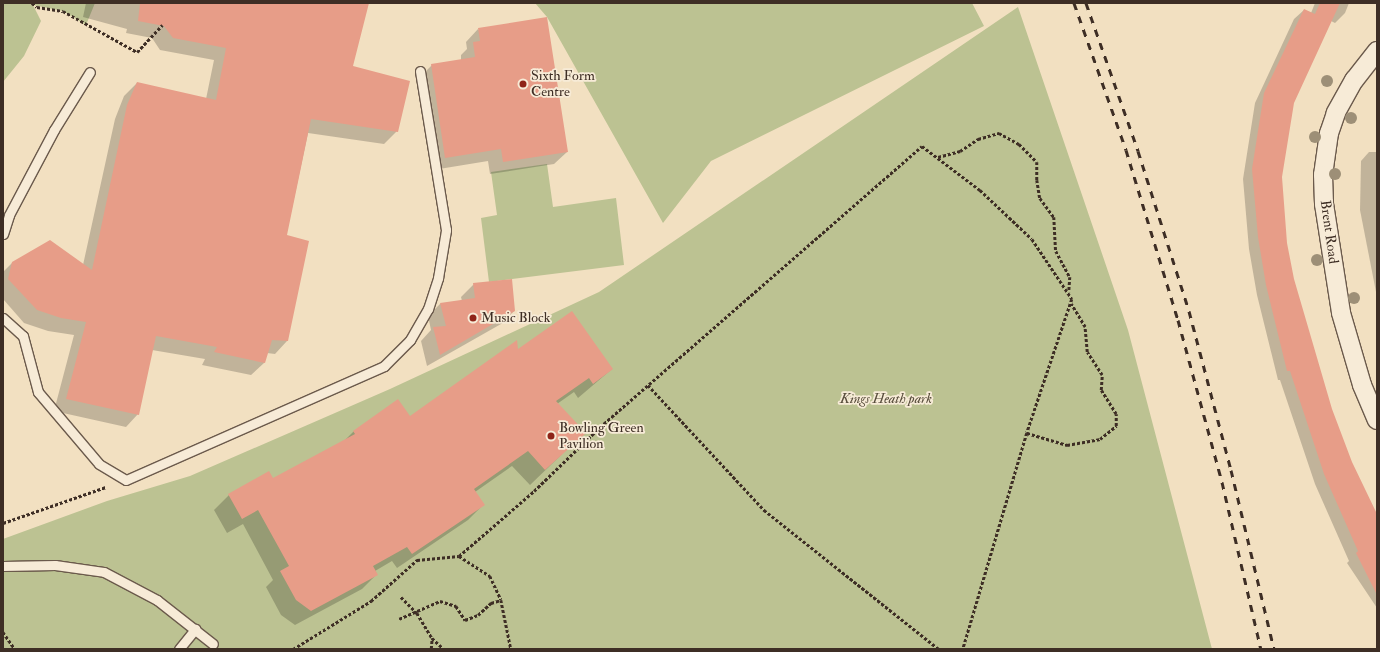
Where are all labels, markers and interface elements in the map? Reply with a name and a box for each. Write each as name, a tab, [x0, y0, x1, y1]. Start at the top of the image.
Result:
place label: Sixth Form Centre	[531, 68, 595, 100]
marker: Sixth Form Centre	[518, 79, 528, 89]
street label: Brent Road	[1316, 199, 1342, 265]
place label: Music Block	[481, 310, 550, 326]
marker: Music Block	[468, 313, 478, 323]
park label: Kings Heath park	[840, 391, 932, 407]
place label: Bowling Green Pavilion	[559, 420, 644, 452]
marker: Bowling Green Pavilion	[546, 431, 556, 441]

